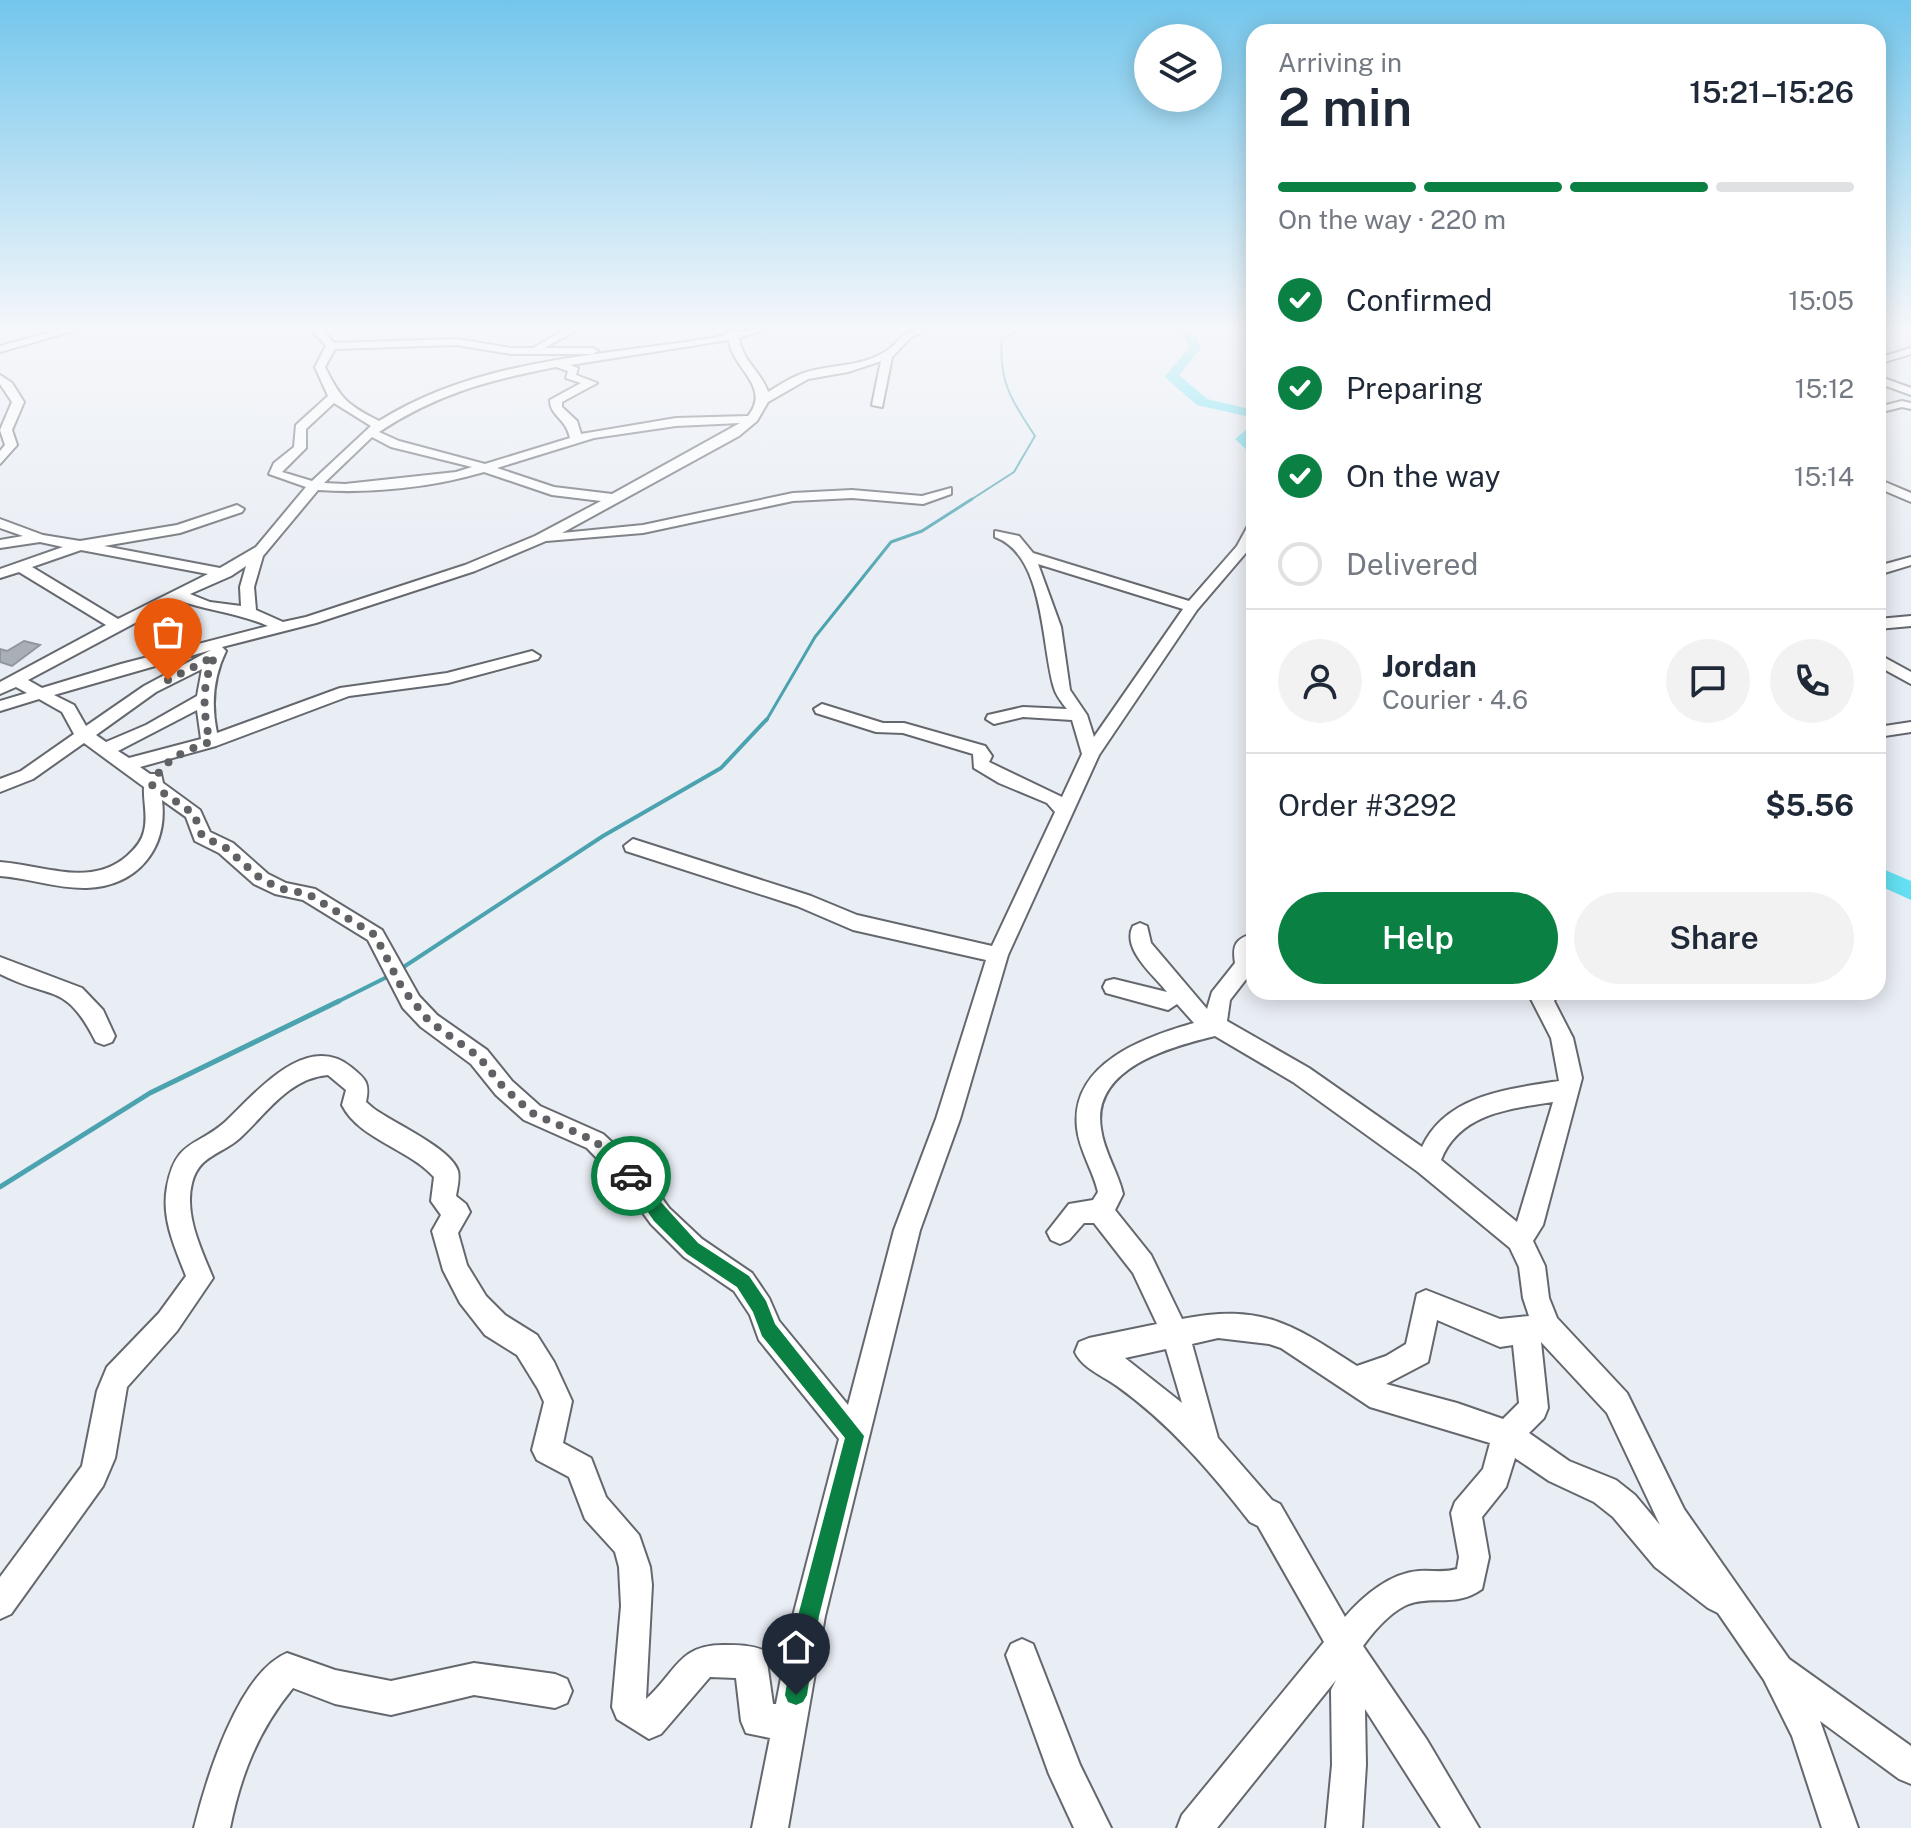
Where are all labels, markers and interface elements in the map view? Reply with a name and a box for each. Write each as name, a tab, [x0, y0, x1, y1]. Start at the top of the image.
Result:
map controls	[1134, 24, 1222, 112]
button: layers	[1134, 24, 1222, 112]
text: Arriving in	[1278, 47, 1402, 78]
text: 15:21–15:26	[1689, 74, 1854, 110]
text: 2 min	[1278, 77, 1412, 138]
text: On the way · 220 m	[1278, 204, 1506, 235]
icon: check	[1278, 278, 1322, 322]
text: Confirmed	[1346, 282, 1492, 318]
text: 15:05	[1788, 285, 1854, 316]
icon: check	[1278, 366, 1322, 410]
text: Preparing	[1346, 370, 1483, 406]
text: 15:12	[1795, 373, 1854, 404]
icon: check	[1278, 454, 1322, 498]
text: On the way	[1346, 458, 1500, 494]
text: 15:14	[1794, 461, 1854, 492]
text: Delivered	[1346, 546, 1478, 582]
pin	[134, 598, 202, 680]
icon: bag	[146, 610, 190, 654]
button: person	[1278, 639, 1362, 723]
button: chat	[1666, 639, 1750, 723]
button: phone	[1770, 639, 1854, 723]
text: Jordan	[1382, 648, 1477, 684]
text: Courier · 4.6	[1382, 684, 1528, 715]
text: Order #3292	[1278, 787, 1457, 823]
text: $5.56	[1765, 787, 1854, 823]
button: Help	[1278, 892, 1558, 984]
button: Share	[1574, 892, 1854, 984]
courier	[591, 1136, 671, 1216]
icon: car	[609, 1154, 653, 1198]
pin	[762, 1613, 830, 1695]
icon: home	[774, 1625, 818, 1669]

